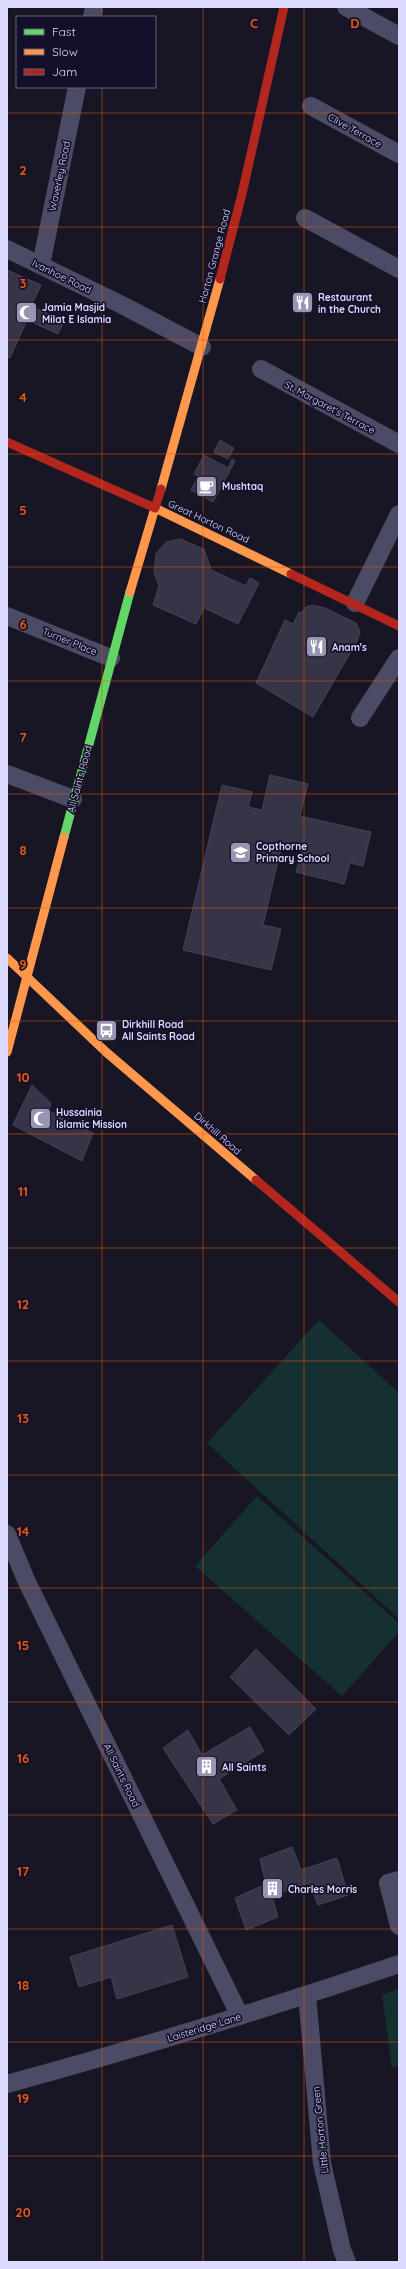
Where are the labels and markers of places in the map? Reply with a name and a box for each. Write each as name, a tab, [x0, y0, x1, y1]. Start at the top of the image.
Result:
restaurant icon: Restaurant in the Church	[289, 290, 315, 316]
place label: Restaurant in the Church	[318, 291, 381, 316]
mosque icon: Jamia Masjid Milat E Islamia	[14, 300, 40, 326]
place label: Jamia Masjid Milat E Islamia	[42, 301, 111, 326]
cafe icon: Mushtaq	[194, 473, 220, 499]
place label: Mushtaq	[222, 480, 263, 493]
restaurant icon: Anam's	[303, 634, 329, 660]
place label: Anam's	[332, 641, 367, 654]
school or university icon: Copthorne Primary School	[228, 839, 254, 865]
place label: Copthorne Primary School	[256, 840, 329, 865]
bus stop icon: Dirkhill Road All Saints Road	[94, 1017, 120, 1043]
place label: Dirkhill Road All Saints Road	[122, 1018, 195, 1043]
mosque icon: Hussainia Islamic Mission	[27, 1105, 53, 1131]
place label: Hussainia Islamic Mission	[56, 1106, 127, 1131]
building icon: All Saints	[194, 1754, 220, 1780]
place label: All Saints	[222, 1761, 266, 1774]
building icon: Charles Morris	[260, 1876, 286, 1902]
place label: Charles Morris	[288, 1883, 357, 1896]

